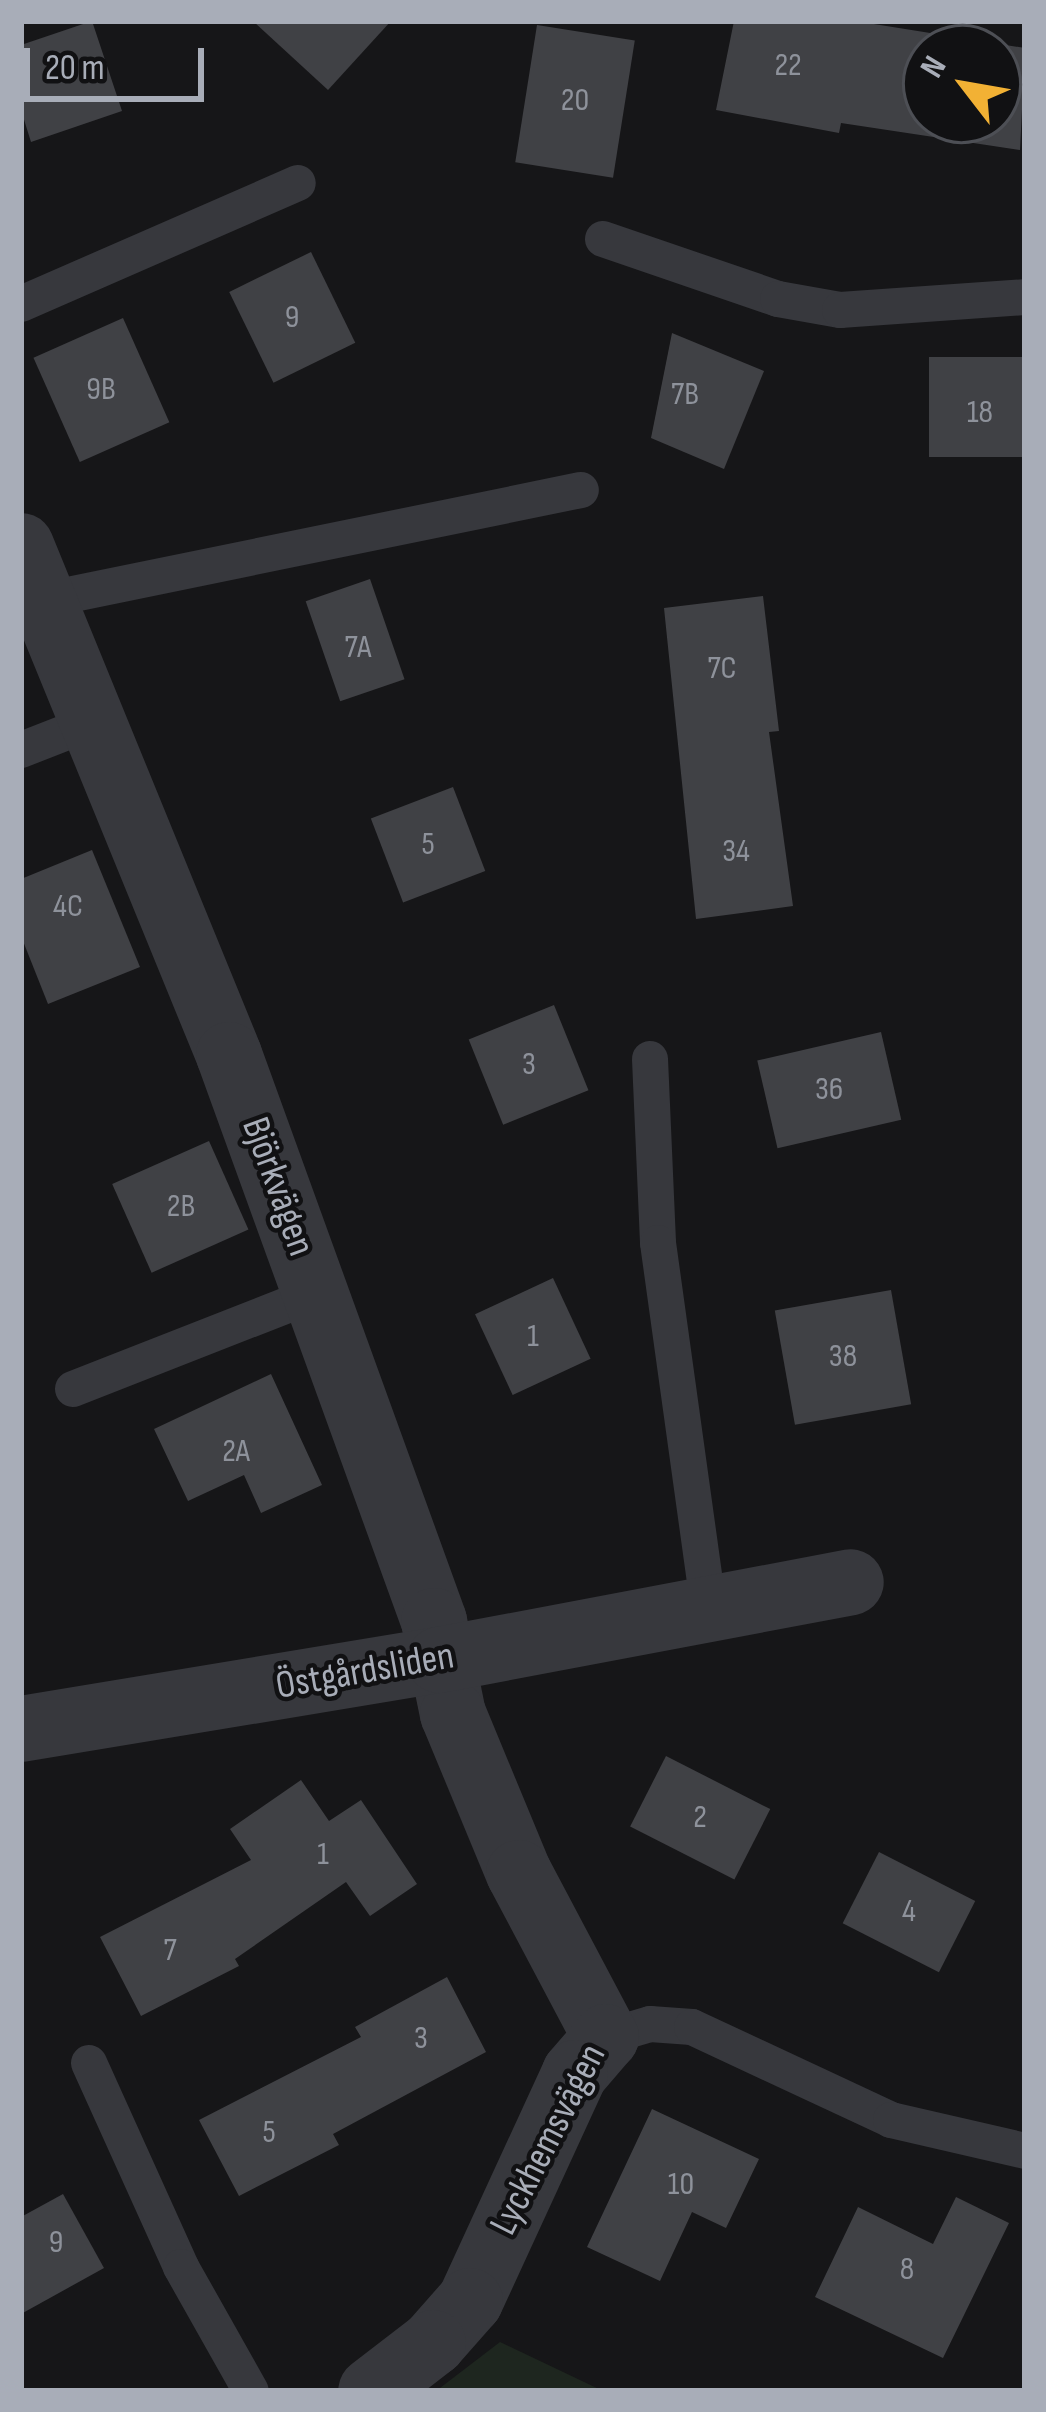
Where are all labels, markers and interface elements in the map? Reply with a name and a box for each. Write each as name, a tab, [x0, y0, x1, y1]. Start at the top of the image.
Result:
scale bar	[30, 24, 210, 98]
north arrow	[902, 24, 1022, 144]
house number: 22	[774, 46, 802, 86]
text: 20 m	[45, 47, 105, 90]
text: N	[912, 49, 955, 85]
house number: 20	[561, 81, 589, 121]
house number: 9	[285, 298, 299, 338]
house number: 9B	[86, 370, 116, 410]
house number: 7B	[671, 375, 699, 415]
house number: 18	[967, 393, 993, 433]
house number: 7A	[345, 628, 371, 668]
house number: 7C	[708, 649, 736, 689]
house number: 5	[421, 825, 435, 865]
house number: 34	[722, 832, 750, 872]
house number: 4C	[53, 887, 83, 927]
house number: 3	[522, 1045, 536, 1085]
house number: 36	[815, 1070, 843, 1110]
street label: Björkvägen	[230, 1111, 324, 1263]
house number: 2B	[167, 1187, 195, 1227]
house number: 1	[527, 1317, 539, 1357]
house number: 38	[829, 1337, 857, 1377]
house number: 2A	[222, 1432, 250, 1472]
street label: Östgårdsliden	[272, 1633, 458, 1711]
house number: 2	[693, 1798, 707, 1838]
house number: 1	[317, 1835, 329, 1875]
house number: 4	[902, 1892, 916, 1932]
house number: 7	[163, 1931, 177, 1971]
house number: 3	[414, 2019, 428, 2059]
street label: Lyckhemsvägen	[481, 2037, 617, 2243]
house number: 5	[262, 2113, 276, 2153]
house number: 10	[668, 2165, 694, 2205]
house number: 9	[49, 2223, 63, 2263]
house number: 8	[900, 2250, 914, 2290]

